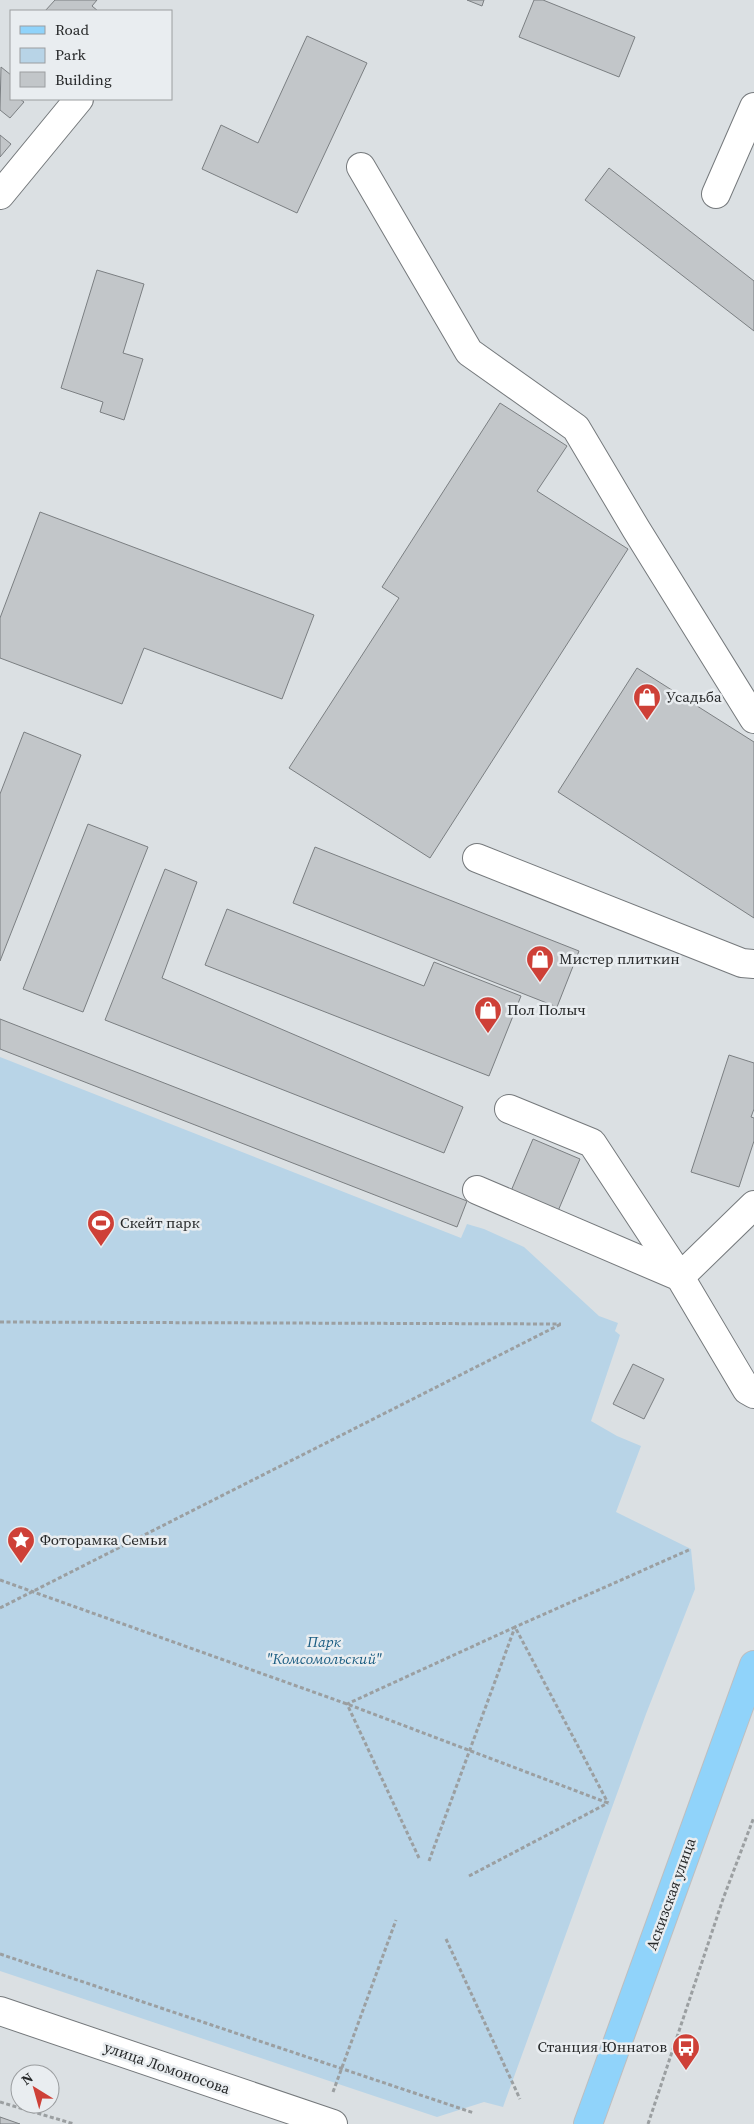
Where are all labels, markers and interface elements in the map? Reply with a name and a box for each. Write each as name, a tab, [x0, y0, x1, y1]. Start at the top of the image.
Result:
legend	[10, 10, 172, 100]
text: Road	[55, 19, 89, 40]
text: Park	[55, 44, 87, 65]
text: Building	[55, 69, 112, 90]
shop icon: Усадьба	[632, 682, 662, 721]
place label: Усадьба	[666, 686, 722, 707]
shop icon: Мистер плиткин	[525, 944, 555, 983]
place label: Мистер плиткин	[559, 948, 680, 969]
shop icon: Пол Полыч	[473, 995, 503, 1034]
place label: Пол Полыч	[507, 999, 586, 1020]
sports icon: Скейт парк	[86, 1208, 116, 1247]
place label: Скейт парк	[120, 1212, 201, 1233]
place icon: Фоторамка Семьи	[6, 1525, 36, 1564]
place label: Фоторамка Семьи	[40, 1529, 168, 1550]
park label: Парк "Комсомольский"	[266, 1631, 382, 1669]
street label: Аскизская улица	[640, 1834, 701, 1953]
bus stop icon: Станция Юннатов	[671, 2032, 701, 2071]
street label: улица Ломоносова	[101, 2036, 233, 2099]
place label: Станция Юннатов	[538, 2036, 667, 2057]
north arrow	[10, 2064, 60, 2114]
text: N	[17, 2068, 37, 2090]

